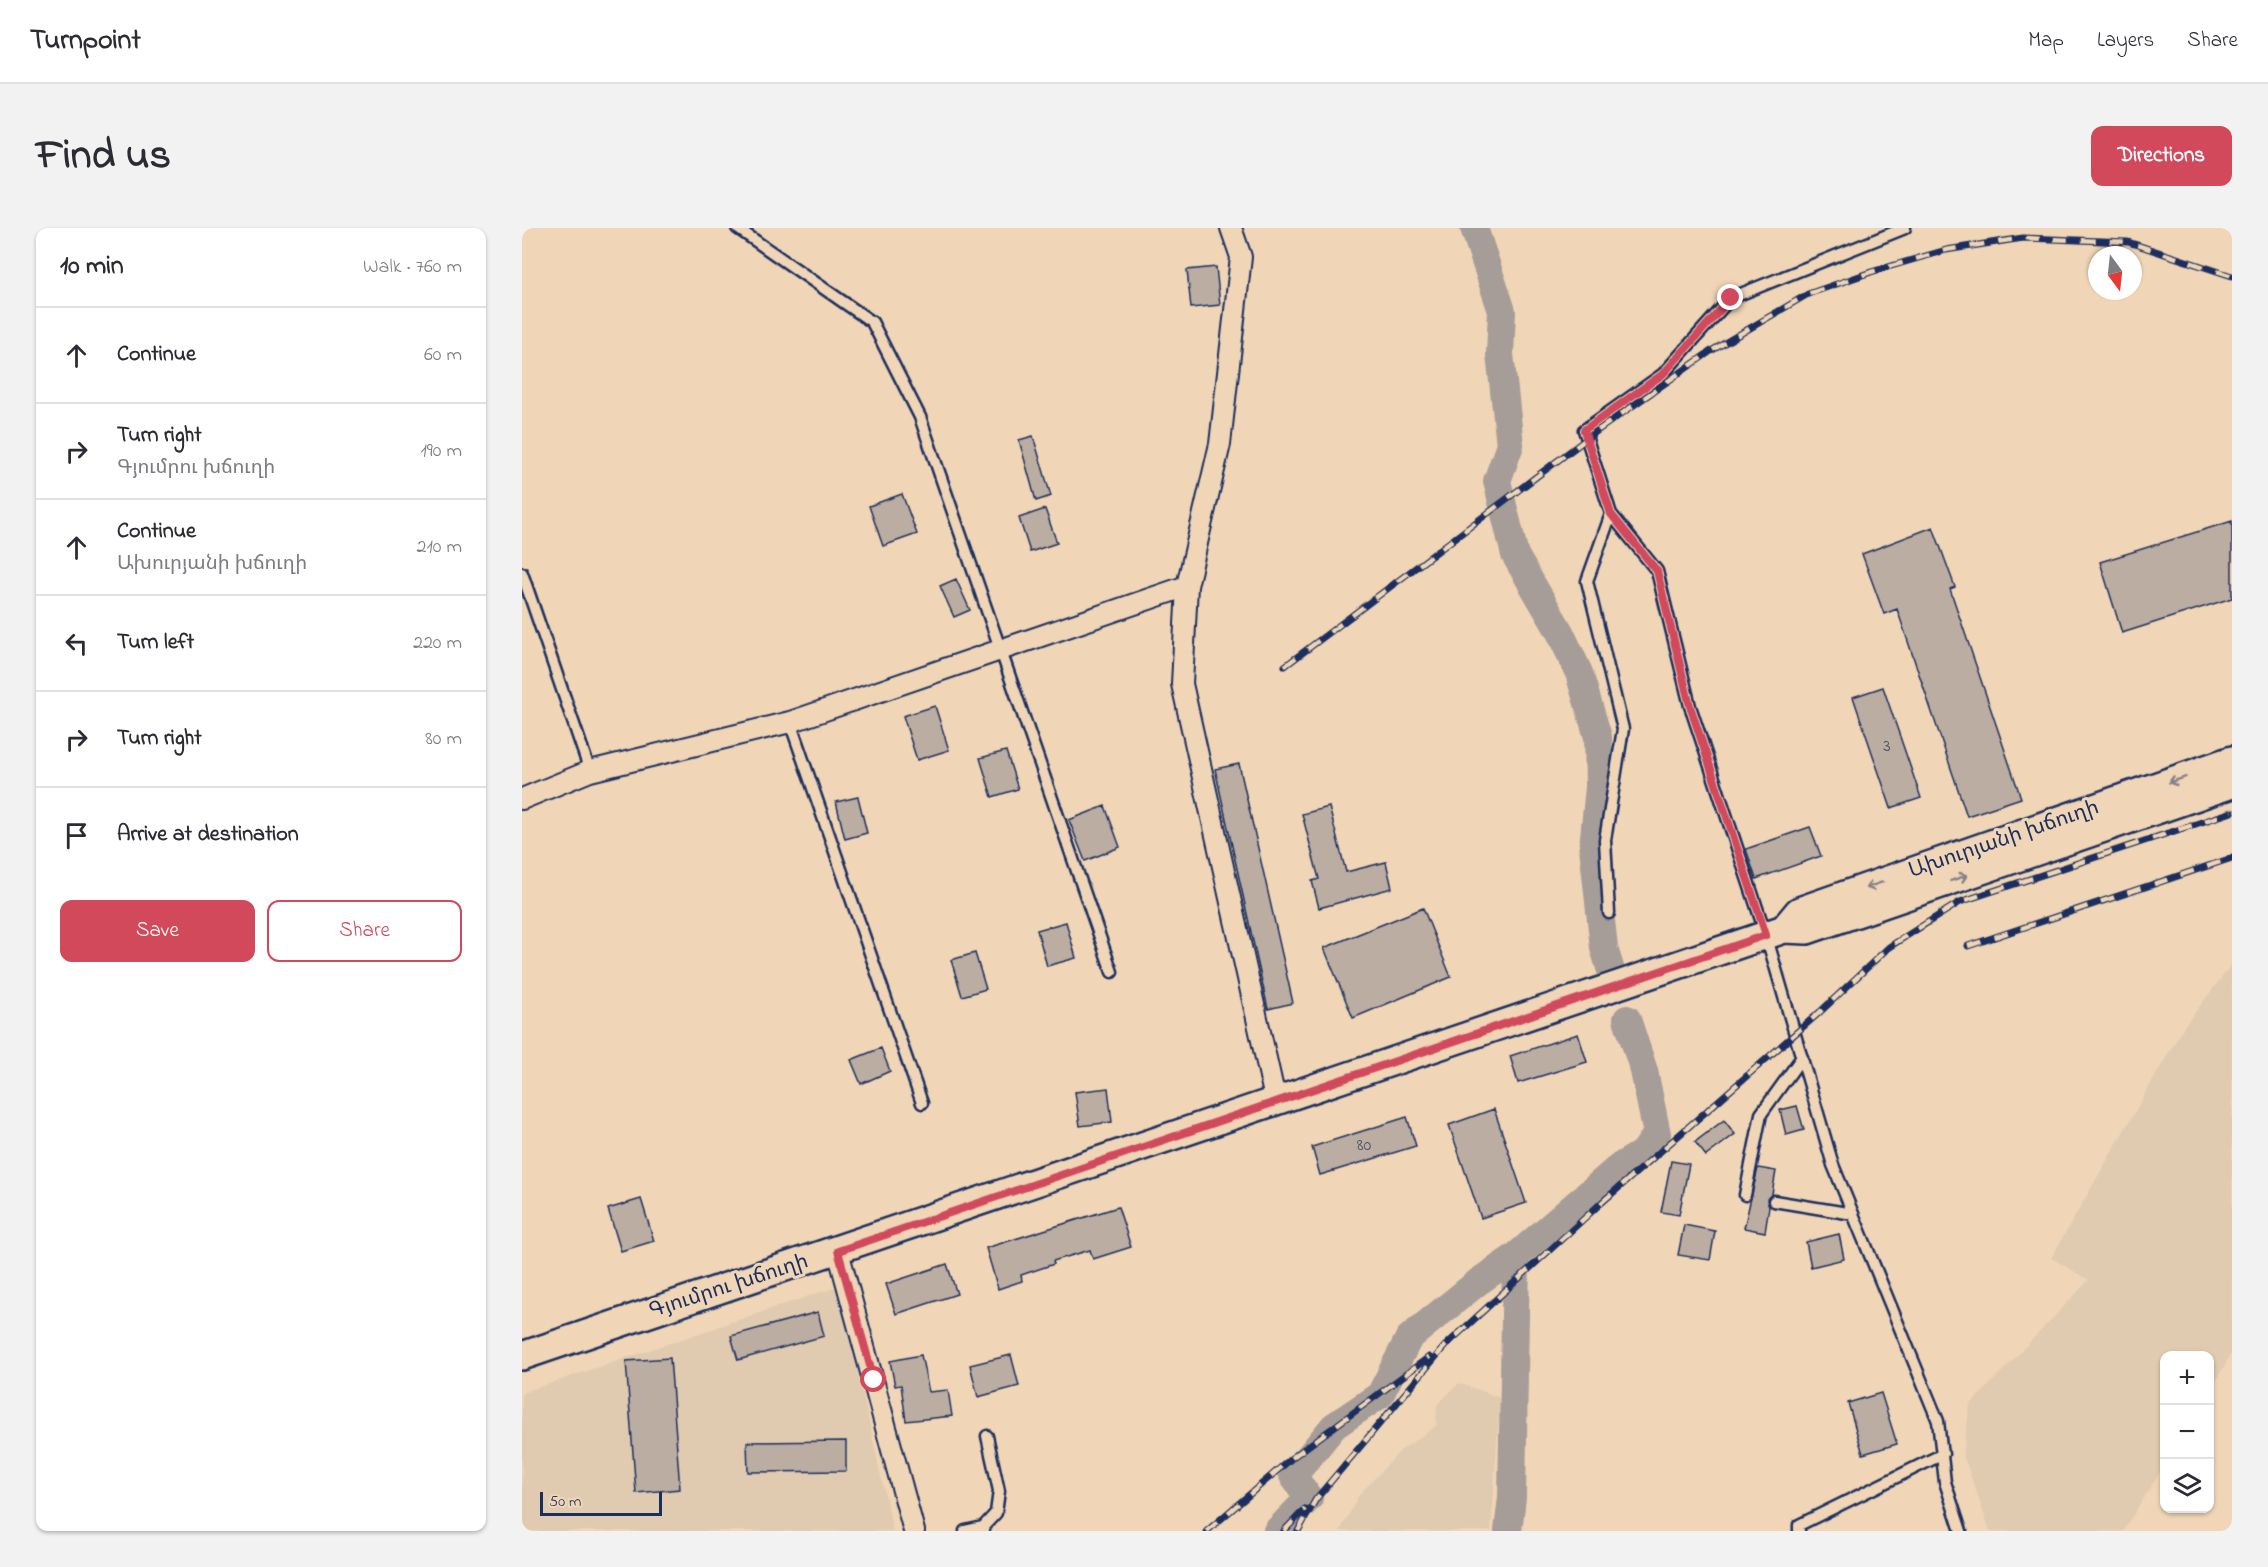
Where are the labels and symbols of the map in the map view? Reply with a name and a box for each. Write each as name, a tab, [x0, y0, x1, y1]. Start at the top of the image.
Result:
north arrow	[2088, 246, 2142, 300]
route end	[1717, 284, 1743, 310]
house number: 3	[1883, 734, 1891, 760]
one-way arrow	[2168, 775, 2187, 786]
street label: Ախուրյանի խճուղի	[1905, 793, 2103, 887]
one-way arrow	[1949, 871, 1968, 882]
one-way arrow	[1864, 880, 1883, 891]
house number: 80	[1357, 1133, 1371, 1159]
street label: Գյումրու խճուղի	[645, 1247, 813, 1327]
route start	[860, 1366, 886, 1392]
scale bar	[540, 1489, 662, 1516]

